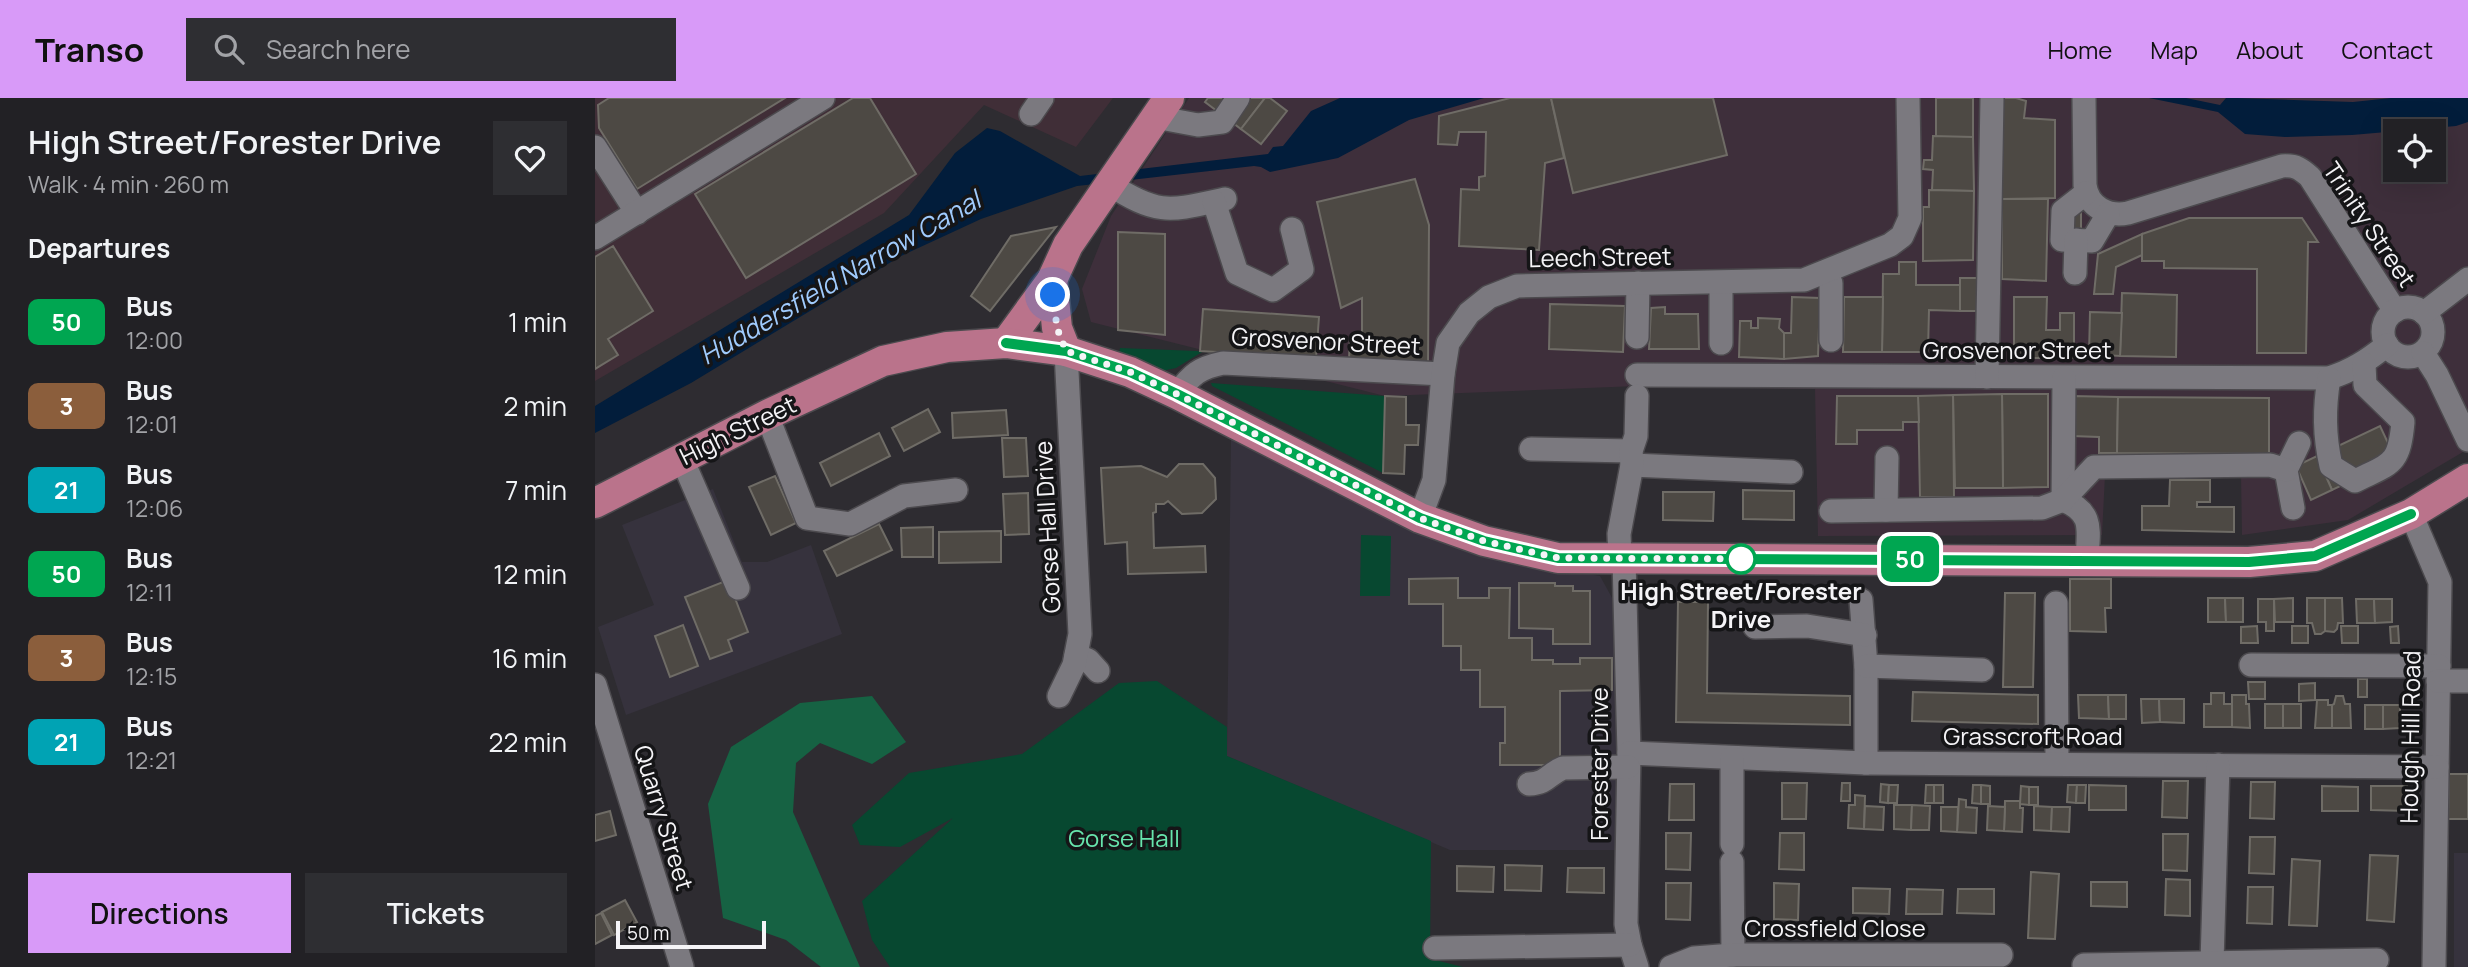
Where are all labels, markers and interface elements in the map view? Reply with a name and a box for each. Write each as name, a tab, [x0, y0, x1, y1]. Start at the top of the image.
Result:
search box	[186, 18, 676, 81]
text: Transo	[35, 27, 144, 72]
icon: search	[210, 30, 248, 68]
text: Search here	[266, 31, 411, 67]
text: Home	[2047, 33, 2112, 66]
text: Map	[2150, 33, 2198, 66]
text: About	[2236, 33, 2304, 66]
text: Contact	[2342, 33, 2433, 66]
text: High Street/Forester Drive	[28, 119, 441, 164]
map controls	[2383, 119, 2446, 182]
button: locate	[2383, 119, 2446, 182]
button: heart	[493, 121, 567, 195]
street label: Trinity Street	[2316, 155, 2424, 293]
text: Walk · 4 min · 260 m	[28, 168, 229, 200]
water label: Huddersfield Narrow Canal	[692, 180, 989, 372]
text: Departures	[28, 230, 170, 266]
street label: Leech Street	[1528, 239, 1672, 274]
your location	[1035, 277, 1070, 312]
text: Bus	[126, 288, 173, 324]
text: 1 min	[508, 304, 567, 340]
text: 50	[52, 305, 81, 338]
street label: Grosvenor Street	[1231, 319, 1421, 362]
text: 12:00	[126, 324, 183, 356]
street label: Grosvenor Street	[1922, 333, 2112, 366]
text: Bus	[126, 372, 173, 408]
street label: High Street	[674, 387, 801, 472]
text: 2 min	[503, 388, 567, 424]
text: 3	[60, 389, 73, 422]
text: 12:01	[126, 408, 178, 440]
street label: Gorse Hall Drive	[1026, 440, 1067, 614]
text: Bus	[126, 456, 173, 492]
text: 7 min	[505, 472, 567, 508]
text: 21	[54, 473, 79, 506]
text: 12:06	[126, 492, 183, 524]
line badge: 50	[1879, 536, 1941, 582]
text: Bus	[126, 540, 173, 576]
text: 50	[1895, 542, 1925, 575]
marker: High Street/Forester Drive	[1726, 544, 1756, 574]
text: 12 min	[493, 556, 567, 592]
text: 50	[52, 557, 81, 590]
place label: High Street/Forester Drive	[1620, 574, 1862, 635]
text: 12:11	[126, 576, 173, 608]
text: Bus	[126, 624, 173, 660]
text: 16 min	[492, 640, 567, 676]
text: 3	[60, 641, 73, 674]
street label: Hough Hill Road	[2391, 650, 2428, 824]
text: 12:15	[126, 660, 177, 692]
street label: Forester Drive	[1582, 687, 1615, 841]
text: Bus	[126, 708, 173, 744]
street label: Grasscroft Road	[1943, 719, 2123, 752]
text: 22 min	[489, 724, 567, 760]
text: 21	[54, 725, 79, 758]
street label: Quarry Street	[627, 741, 702, 894]
text: 12:21	[126, 744, 177, 776]
park label: Gorse Hall	[1068, 821, 1180, 854]
button: Directions	[28, 873, 291, 953]
button: Tickets	[305, 873, 567, 953]
street label: Crossfield Close	[1744, 911, 1926, 944]
scale bar	[616, 918, 767, 950]
text: 50 m	[627, 920, 669, 946]

